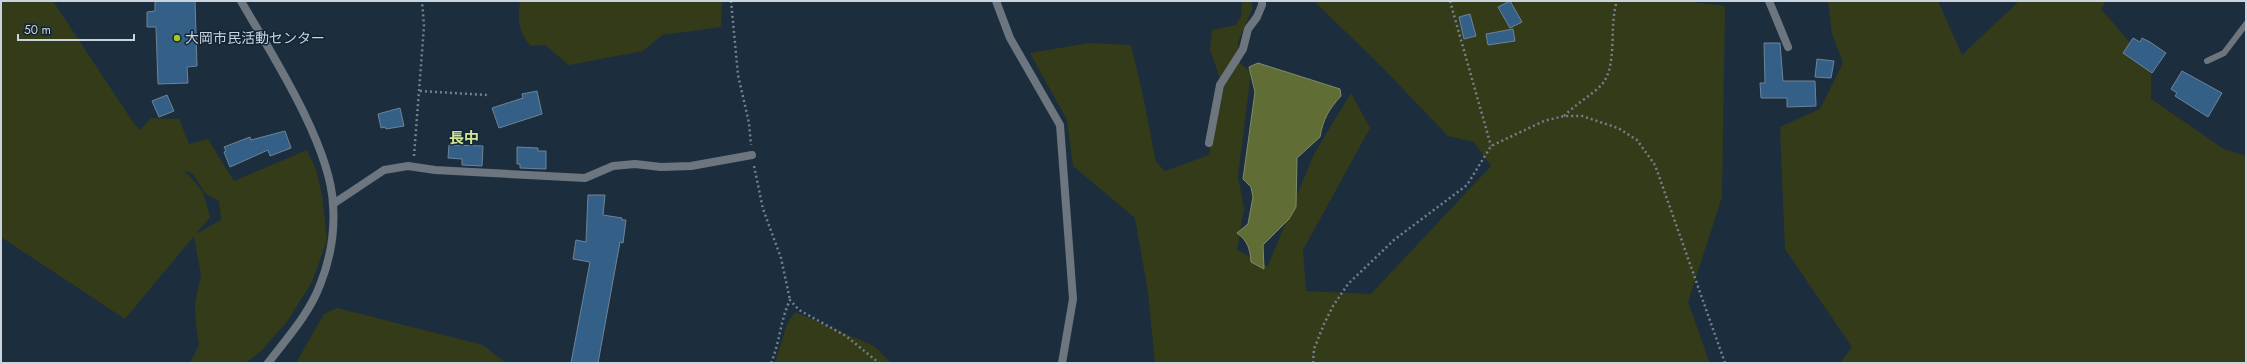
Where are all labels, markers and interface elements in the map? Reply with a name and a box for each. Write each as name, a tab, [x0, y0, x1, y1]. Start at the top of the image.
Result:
scale bar	[18, 16, 134, 42]
text: 50 m	[24, 21, 51, 39]
place label: 大岡市民活動センター	[185, 28, 325, 48]
marker: 大岡市民活動センター	[172, 33, 182, 43]
district label: 長中	[449, 127, 479, 149]

